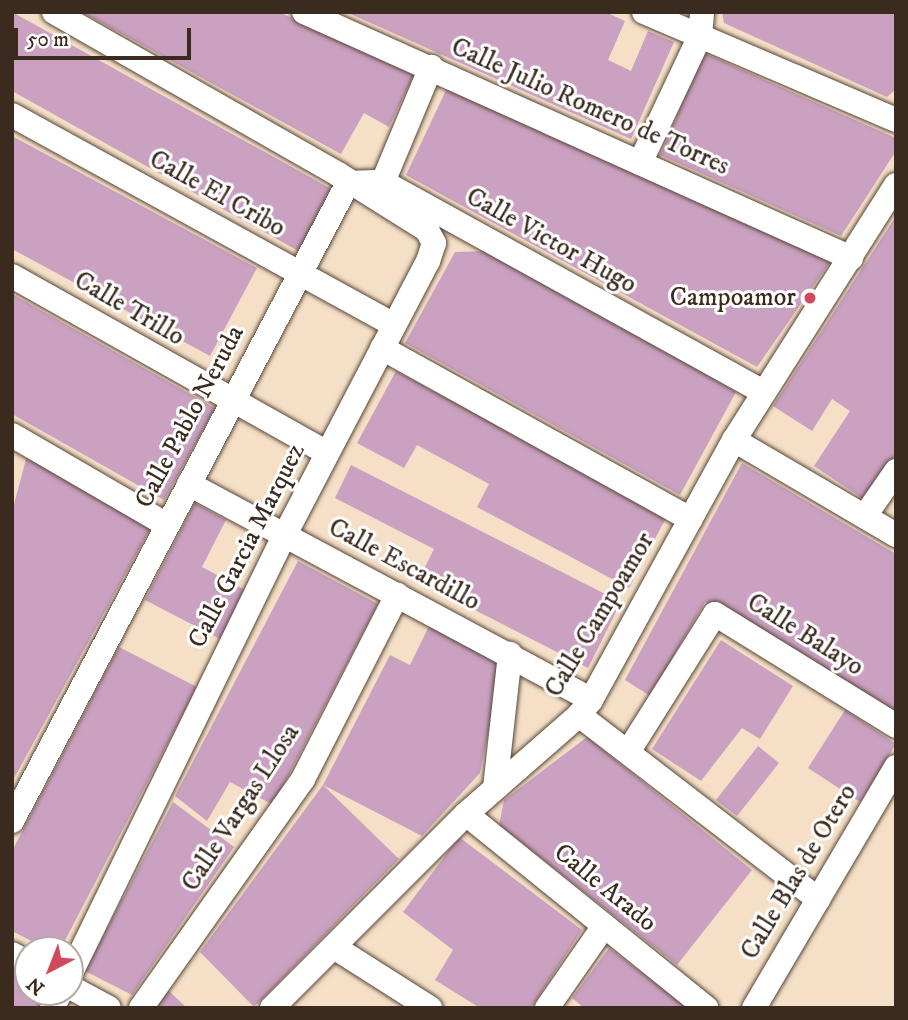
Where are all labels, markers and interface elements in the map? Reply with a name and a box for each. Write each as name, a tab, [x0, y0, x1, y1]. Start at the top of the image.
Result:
scale bar	[18, 14, 194, 58]
text: 50 m	[27, 27, 69, 53]
street label: Calle Julio Romero de Torres	[446, 32, 734, 182]
street label: Calle El Cribo	[144, 144, 290, 244]
street label: Calle Victor Hugo	[460, 181, 642, 301]
street label: Calle Trillo	[68, 265, 190, 353]
place label: Campoamor	[670, 282, 796, 314]
marker: Campoamor	[802, 290, 818, 306]
street label: Calle Pablo Neruda	[129, 320, 251, 514]
street label: Calle Garcia Marquez	[182, 439, 312, 653]
street label: Calle Escardillo	[323, 512, 485, 618]
street label: Calle Campoamor	[539, 527, 661, 703]
street label: Calle Balayo	[741, 587, 869, 683]
street label: Calle Vargas Llosa	[175, 719, 307, 897]
street label: Calle Blas de Otero	[734, 779, 864, 965]
street label: Calle Arado	[547, 837, 663, 939]
north arrow	[14, 936, 84, 1006]
text: N	[22, 972, 49, 999]

